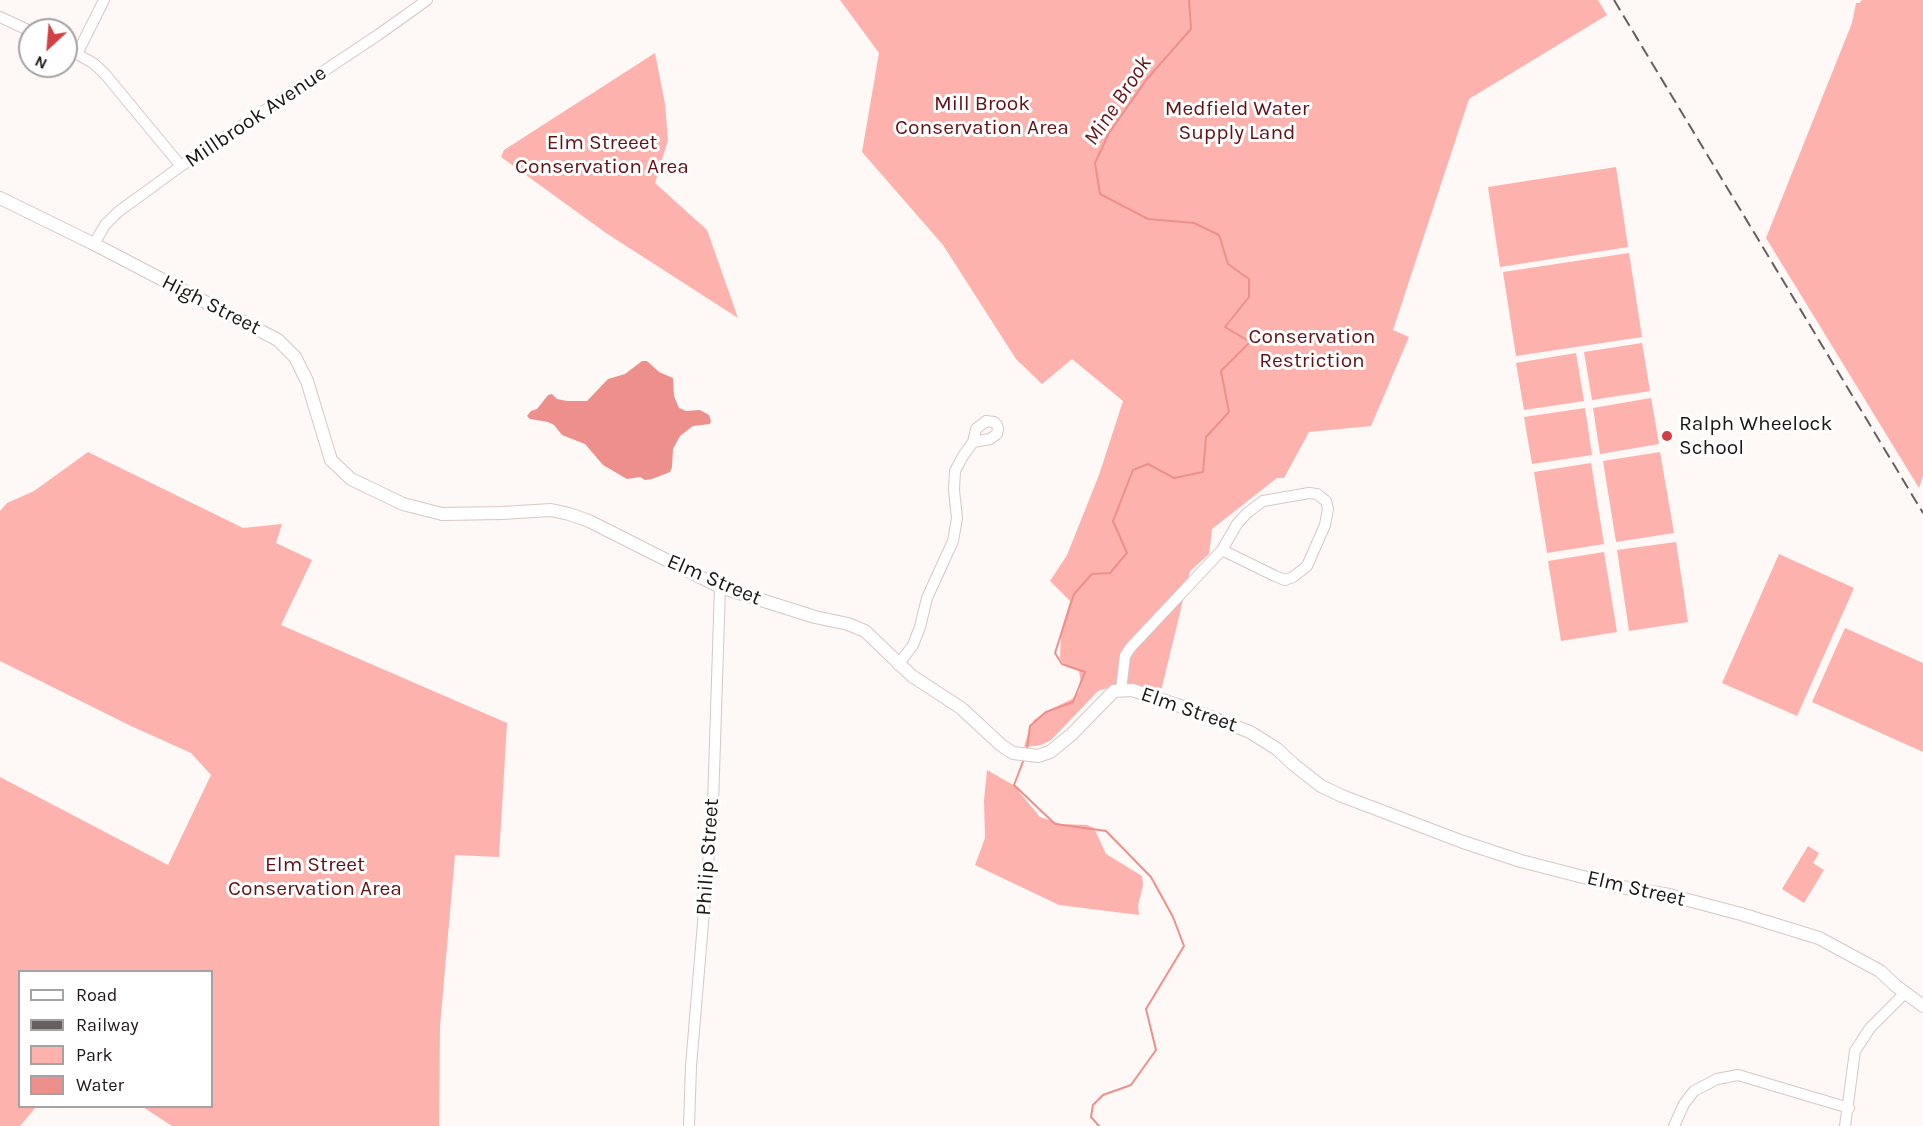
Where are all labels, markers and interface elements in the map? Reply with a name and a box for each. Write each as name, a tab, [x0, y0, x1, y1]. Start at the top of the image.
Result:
north arrow	[18, 18, 78, 78]
water label: Mine Brook	[1078, 51, 1158, 151]
text: N	[31, 52, 50, 74]
street label: Millbrook Avenue	[181, 60, 331, 174]
park label: Mill Brook Conservation Area	[895, 91, 1069, 141]
park label: Medfield Water Supply Land	[1165, 96, 1309, 146]
park label: Elm Streeet Conservation Area	[515, 130, 689, 180]
street label: High Street	[157, 269, 265, 341]
park label: Conservation Restriction	[1249, 324, 1375, 374]
place label: Ralph Wheelock School	[1679, 411, 1832, 461]
marker: Ralph Wheelock School	[1660, 429, 1674, 443]
street label: Elm Street	[663, 549, 765, 611]
street label: Elm Street	[1138, 682, 1240, 738]
street label: Philip Street	[691, 797, 725, 917]
park label: Elm Street Conservation Area	[228, 852, 402, 902]
street label: Elm Street	[1584, 865, 1688, 913]
legend	[18, 970, 213, 1108]
text: Road	[76, 984, 117, 1006]
text: Railway	[76, 1014, 139, 1036]
text: Park	[76, 1044, 113, 1066]
text: Water	[76, 1074, 124, 1096]

